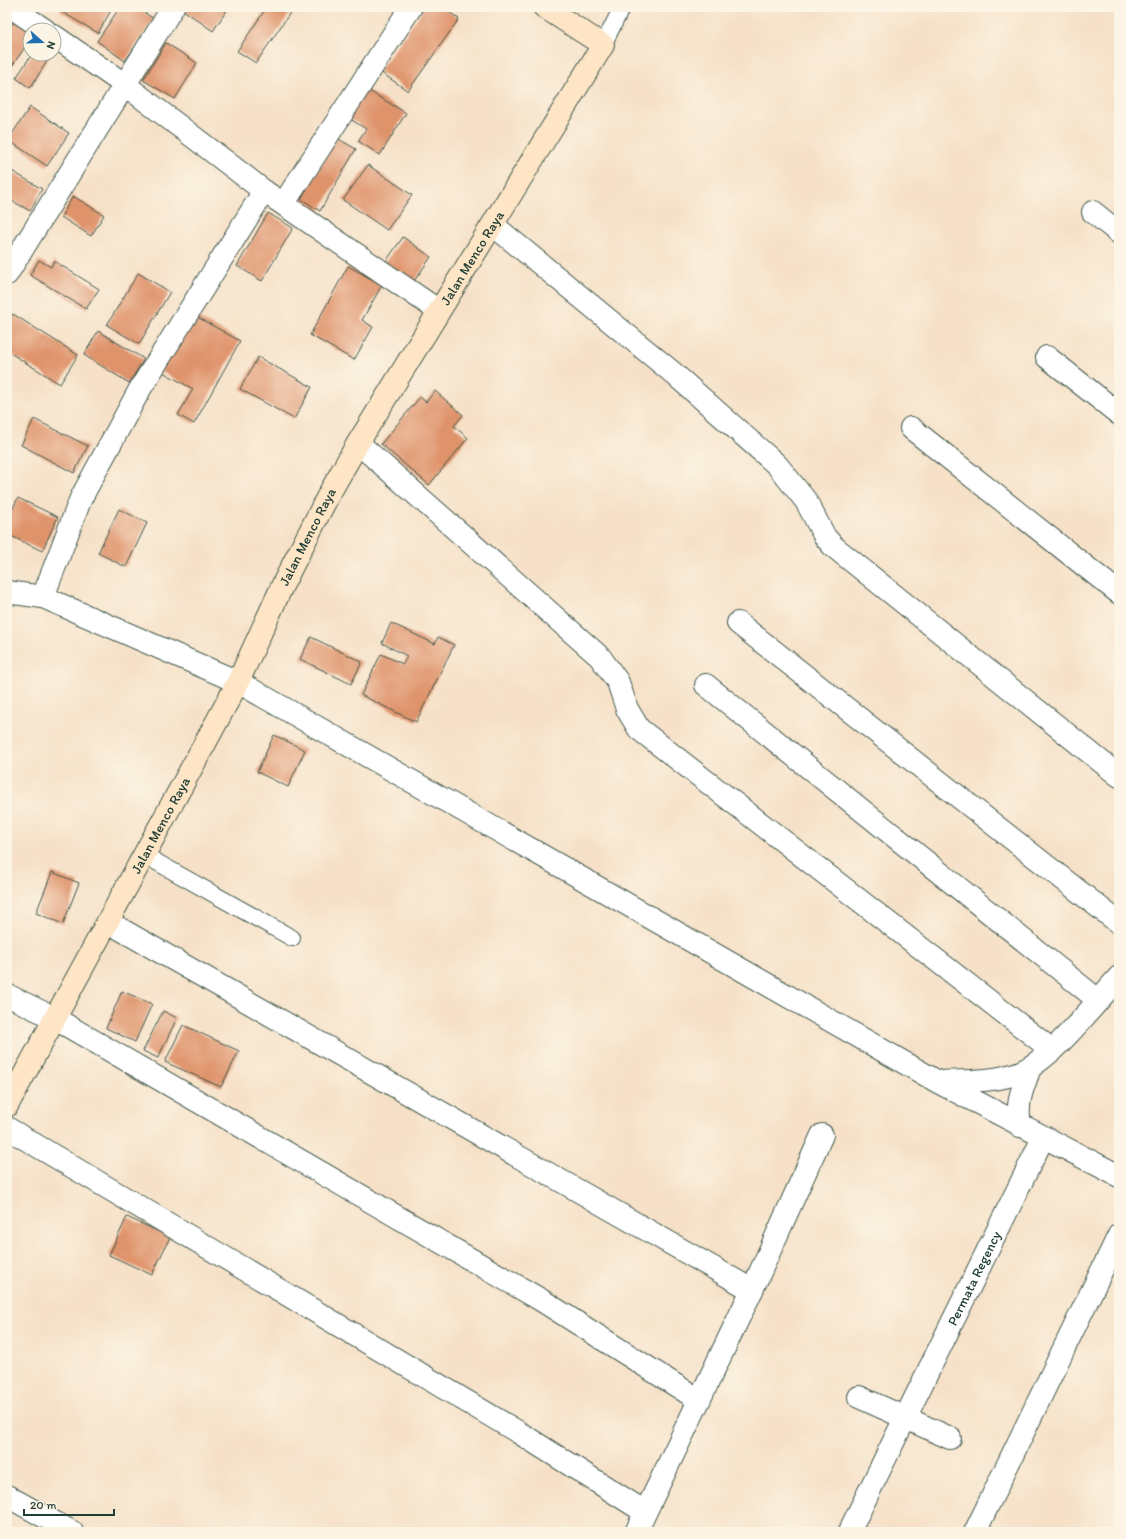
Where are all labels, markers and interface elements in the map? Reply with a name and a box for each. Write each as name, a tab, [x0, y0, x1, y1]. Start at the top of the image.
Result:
north arrow	[22, 22, 62, 62]
text: N	[44, 40, 58, 51]
street label: Jalan Menco Raya	[437, 207, 508, 308]
street label: Jalan Menco Raya	[275, 484, 340, 588]
street label: Jalan Menco Raya	[127, 773, 194, 876]
street label: Permata Regency	[944, 1228, 1005, 1328]
scale bar	[24, 1491, 114, 1517]
text: 20 m	[30, 1498, 57, 1512]

